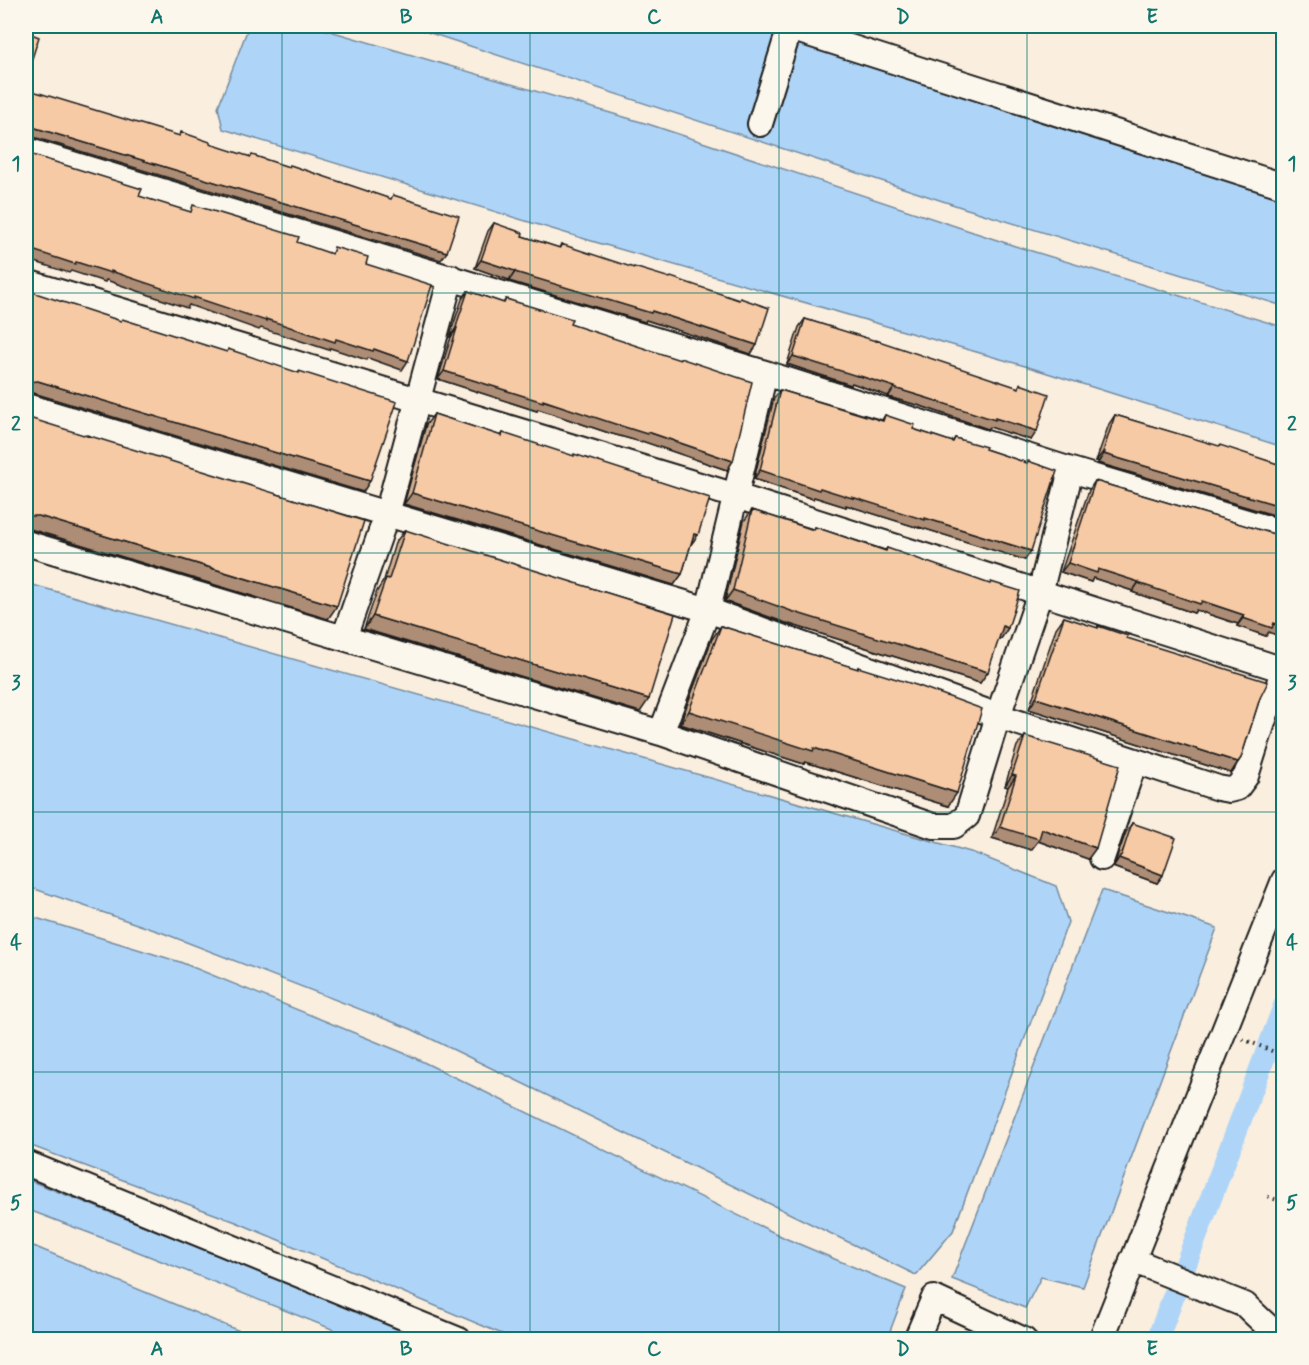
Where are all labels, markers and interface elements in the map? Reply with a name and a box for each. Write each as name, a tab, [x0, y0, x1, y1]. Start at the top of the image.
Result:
text: A	[150, 4, 164, 31]
text: B	[400, 4, 413, 31]
text: C	[647, 4, 662, 31]
text: D	[896, 4, 910, 31]
text: E	[1146, 4, 1158, 31]
text: 1	[12, 151, 20, 178]
text: 1	[1288, 151, 1296, 178]
text: 2	[11, 411, 21, 438]
text: 2	[1287, 411, 1297, 438]
text: 3	[11, 670, 21, 697]
text: 3	[1287, 670, 1297, 697]
text: 4	[10, 930, 22, 957]
text: 4	[1286, 930, 1298, 957]
text: 5	[10, 1190, 22, 1217]
text: 5	[1286, 1190, 1298, 1217]
text: A	[150, 1336, 164, 1363]
text: B	[400, 1336, 413, 1363]
text: C	[647, 1336, 662, 1363]
text: D	[896, 1336, 910, 1363]
text: E	[1146, 1336, 1158, 1363]

